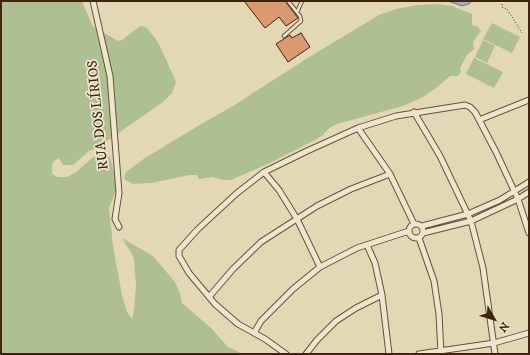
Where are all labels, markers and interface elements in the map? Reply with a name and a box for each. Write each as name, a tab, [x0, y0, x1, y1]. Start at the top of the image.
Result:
street label: RUA DOS LÍRIOS	[85, 59, 113, 171]
north arrow	[474, 299, 514, 339]
text: N	[495, 319, 512, 334]

